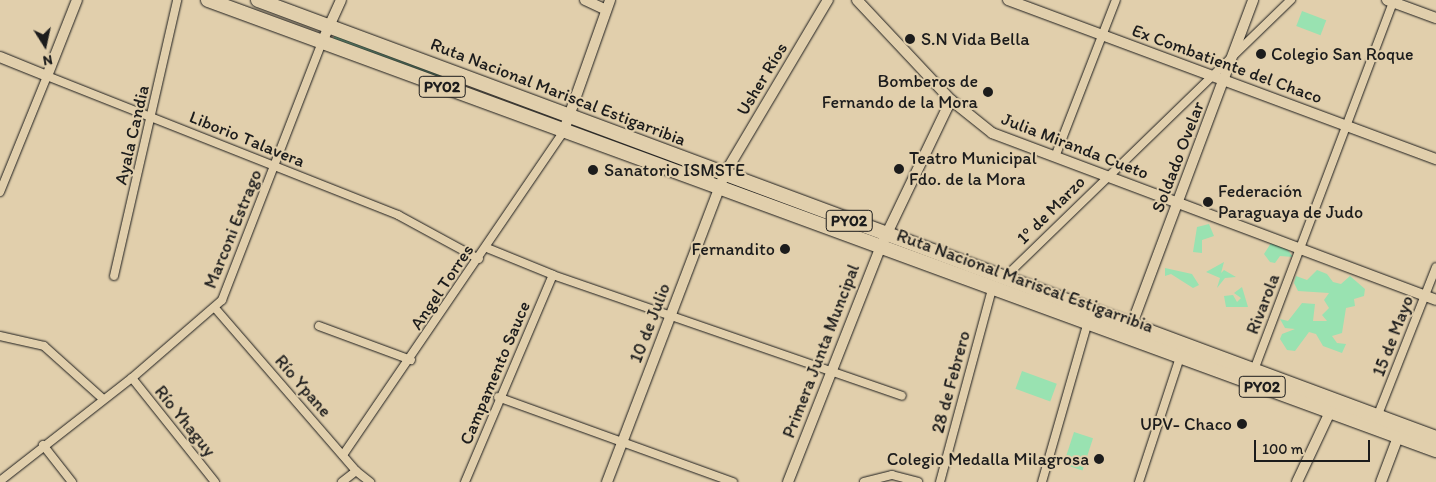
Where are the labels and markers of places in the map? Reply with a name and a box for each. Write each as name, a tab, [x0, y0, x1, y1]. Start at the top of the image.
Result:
place label: S.N Vida Bella	[921, 28, 1029, 50]
marker: S.N Vida Bella	[903, 32, 917, 46]
place label: Colegio San Roque	[1271, 43, 1414, 65]
marker: Colegio San Roque	[1255, 48, 1267, 60]
place label: Bomberos de Fernando de la Mora	[821, 71, 978, 114]
marker: Bomberos de Fernando de la Mora	[982, 86, 994, 98]
place label: Teatro Municipal Fdo. de la Mora	[909, 148, 1037, 190]
place label: Sanatorio ISMSTE	[604, 159, 745, 181]
marker: Sanatorio ISMSTE	[586, 163, 600, 177]
marker: Teatro Municipal Fdo. de la Mora	[893, 163, 905, 175]
place label: Federación Paraguaya de Judo	[1218, 181, 1363, 223]
marker: Federación Paraguaya de Judo	[1202, 196, 1214, 208]
place label: Fernandito	[691, 238, 775, 260]
marker: Fernandito	[779, 243, 791, 255]
place label: UPV- Chaco	[1140, 413, 1232, 435]
marker: UPV- Chaco	[1236, 418, 1248, 430]
place label: Colegio Medalla Milagrosa	[887, 448, 1089, 470]
marker: Colegio Medalla Milagrosa	[1093, 453, 1105, 465]

